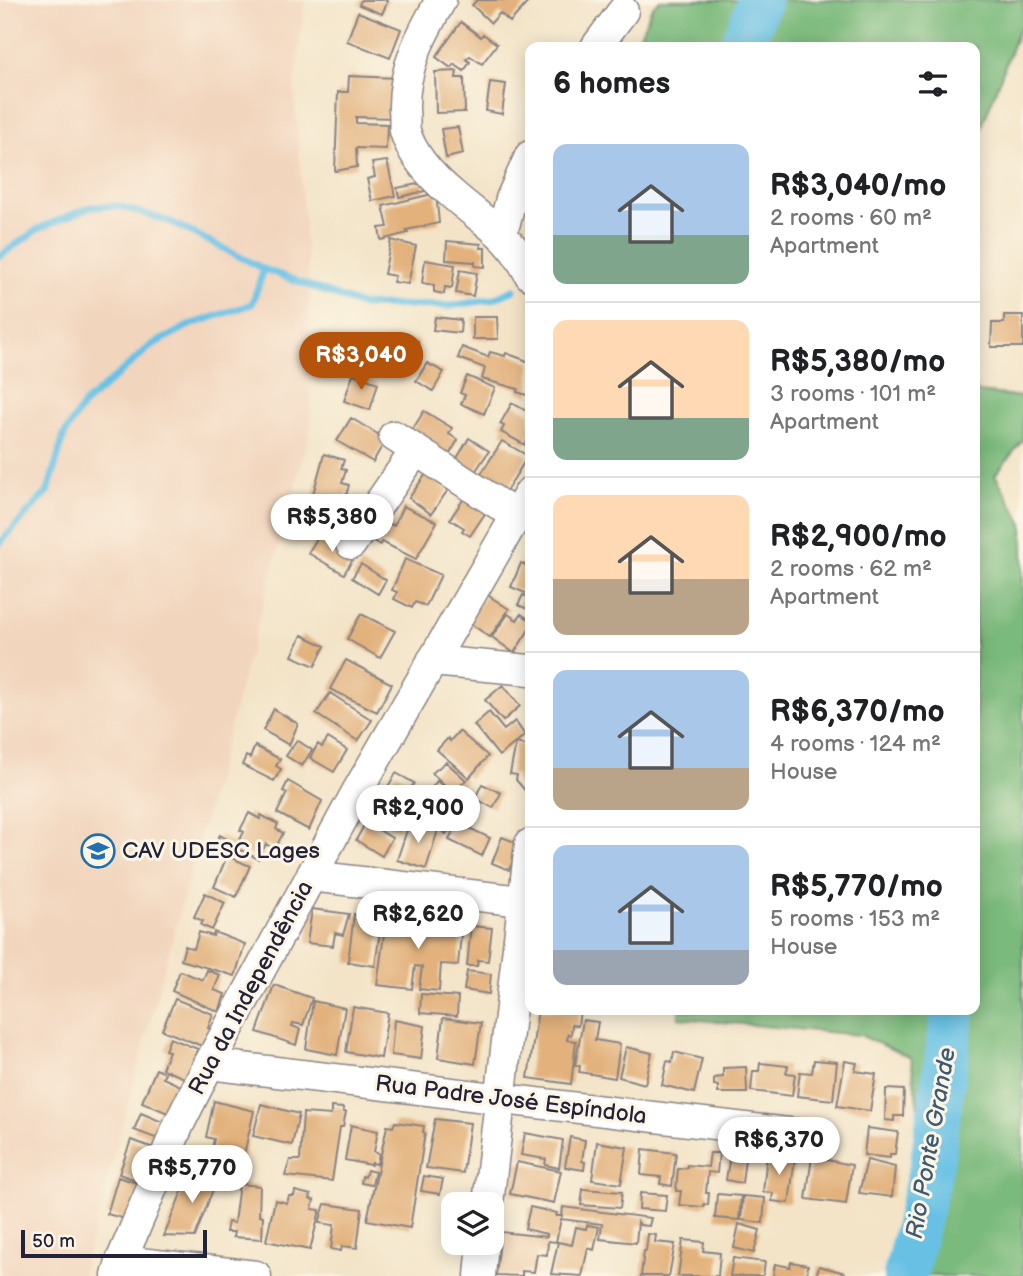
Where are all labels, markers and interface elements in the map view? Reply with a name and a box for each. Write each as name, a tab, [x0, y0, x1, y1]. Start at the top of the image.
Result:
icon: filters	[914, 65, 952, 103]
text: 6 homes	[553, 66, 670, 102]
text: R$3,040/mo	[770, 168, 946, 204]
icon: home	[609, 172, 693, 256]
text: 2 rooms · 60 m²	[770, 204, 932, 232]
text: Apartment	[770, 232, 879, 260]
pin: R$3,040	[296, 332, 426, 392]
text: R$3,040	[315, 341, 407, 369]
text: R$5,380/mo	[770, 344, 945, 380]
icon: home	[609, 348, 693, 432]
text: 3 rooms · 101 m²	[770, 380, 936, 408]
text: Apartment	[770, 408, 879, 436]
pin: R$5,380	[267, 494, 397, 554]
text: R$5,380	[287, 503, 377, 531]
text: R$2,900/mo	[770, 519, 947, 555]
icon: home	[609, 523, 693, 607]
text: 2 rooms · 62 m²	[770, 555, 932, 583]
text: Apartment	[770, 583, 879, 611]
text: R$6,370/mo	[770, 694, 945, 730]
icon: home	[609, 698, 693, 782]
text: 4 rooms · 124 m²	[770, 730, 941, 758]
text: House	[770, 758, 837, 786]
pin: R$2,900	[353, 786, 483, 845]
text: R$2,900	[372, 794, 464, 822]
school or university icon: CAV UDESC Lages	[79, 832, 117, 870]
place label: CAV UDESC Lages	[122, 837, 320, 865]
text: R$5,770/mo	[770, 869, 943, 905]
icon: home	[609, 873, 693, 957]
street label: Rua da Independência	[183, 876, 319, 1100]
pin: R$2,620	[353, 892, 483, 951]
text: R$2,620	[372, 900, 464, 928]
text: 5 rooms · 153 m²	[770, 905, 940, 933]
text: House	[770, 933, 837, 961]
water label: Rio Ponte Grande	[900, 1045, 962, 1241]
street label: Rua Padre José Espíndola	[374, 1069, 648, 1131]
pin: R$6,370	[714, 1118, 844, 1177]
text: R$6,370	[734, 1126, 824, 1154]
pin: R$5,770	[127, 1146, 257, 1205]
text: R$5,770	[147, 1154, 237, 1182]
map controls	[441, 1192, 504, 1255]
button: layers	[441, 1192, 504, 1255]
scale bar	[21, 1227, 206, 1259]
text: 50 m	[32, 1230, 75, 1253]

